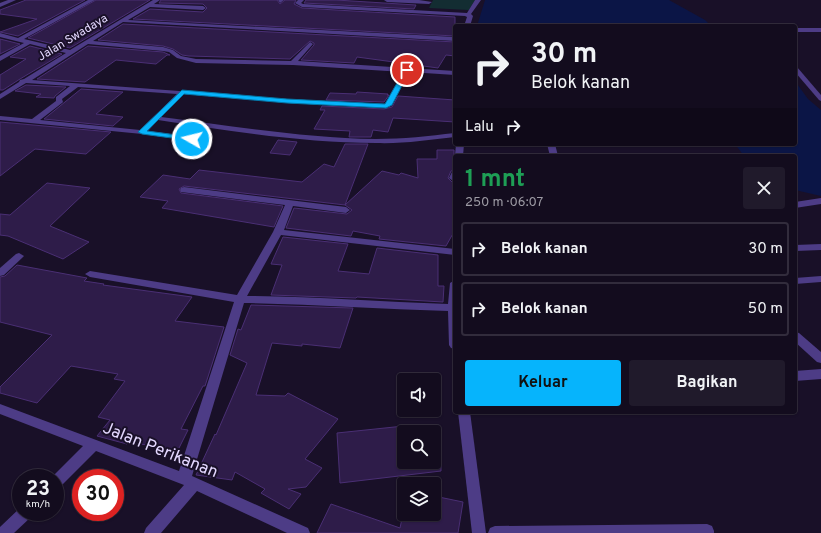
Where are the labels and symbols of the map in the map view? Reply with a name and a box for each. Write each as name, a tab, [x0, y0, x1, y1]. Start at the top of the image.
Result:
street label: Jalan Swadaya	[35, 11, 111, 65]
pin	[390, 53, 424, 87]
position arrow	[171, 118, 213, 160]
street label: Jalan Perikanan	[99, 418, 221, 484]
speed limit sign: 30	[72, 469, 124, 521]

